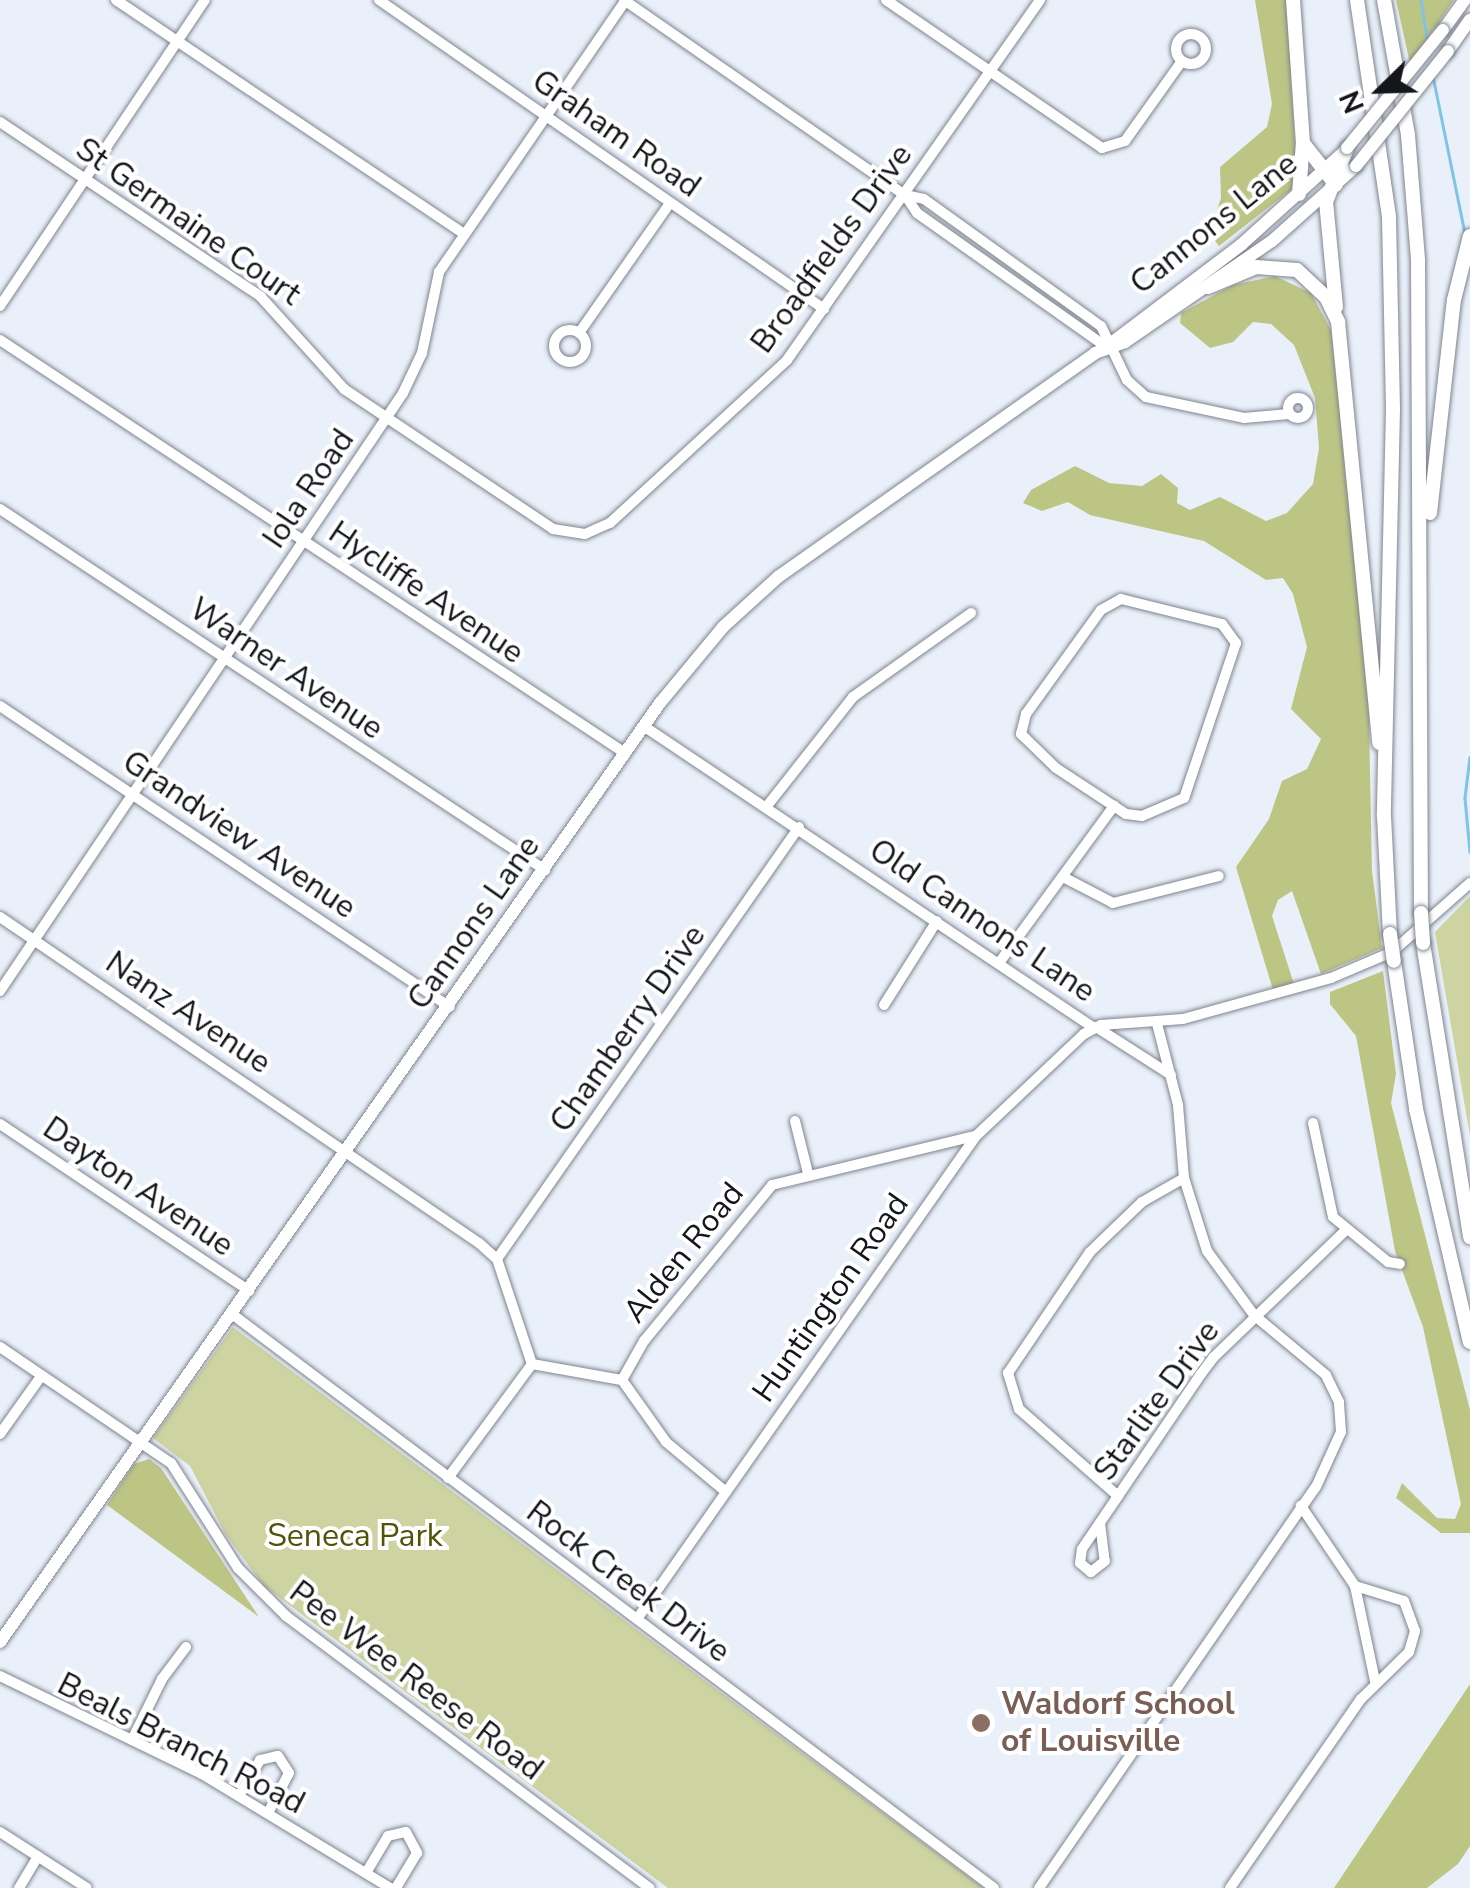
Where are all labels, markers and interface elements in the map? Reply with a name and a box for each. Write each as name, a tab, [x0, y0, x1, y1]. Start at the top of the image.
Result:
north arrow	[1330, 40, 1430, 140]
street label: Graham Road	[524, 62, 708, 206]
text: N	[1331, 85, 1374, 119]
street label: St Germaine Court	[68, 130, 308, 314]
street label: Broadfields Drive	[743, 137, 921, 361]
street label: Cannons Lane	[1123, 145, 1305, 303]
street label: Iola Road	[255, 422, 363, 556]
street label: Hycliffe Avenue	[321, 514, 531, 672]
street label: Warner Avenue	[182, 590, 390, 748]
street label: Grandview Avenue	[115, 743, 363, 927]
street label: Cannons Lane	[400, 829, 548, 1017]
street label: Old Cannons Lane	[862, 831, 1102, 1011]
street label: Chamberry Drive	[542, 918, 714, 1140]
street label: Nanz Avenue	[98, 944, 278, 1082]
street label: Dayton Avenue	[35, 1109, 241, 1265]
street label: Alden Road	[616, 1175, 752, 1331]
street label: Huntington Road	[745, 1186, 917, 1410]
street label: Starlite Drive	[1086, 1314, 1228, 1488]
street label: Rock Creek Drive	[519, 1493, 737, 1671]
park label: Seneca Park	[267, 1517, 443, 1555]
street label: Pee Wee Reese Road	[282, 1573, 550, 1789]
street label: Beals Branch Road	[51, 1665, 311, 1823]
place label: Waldorf School of Louisville	[1001, 1686, 1235, 1761]
marker: Waldorf School of Louisville	[970, 1712, 992, 1734]

